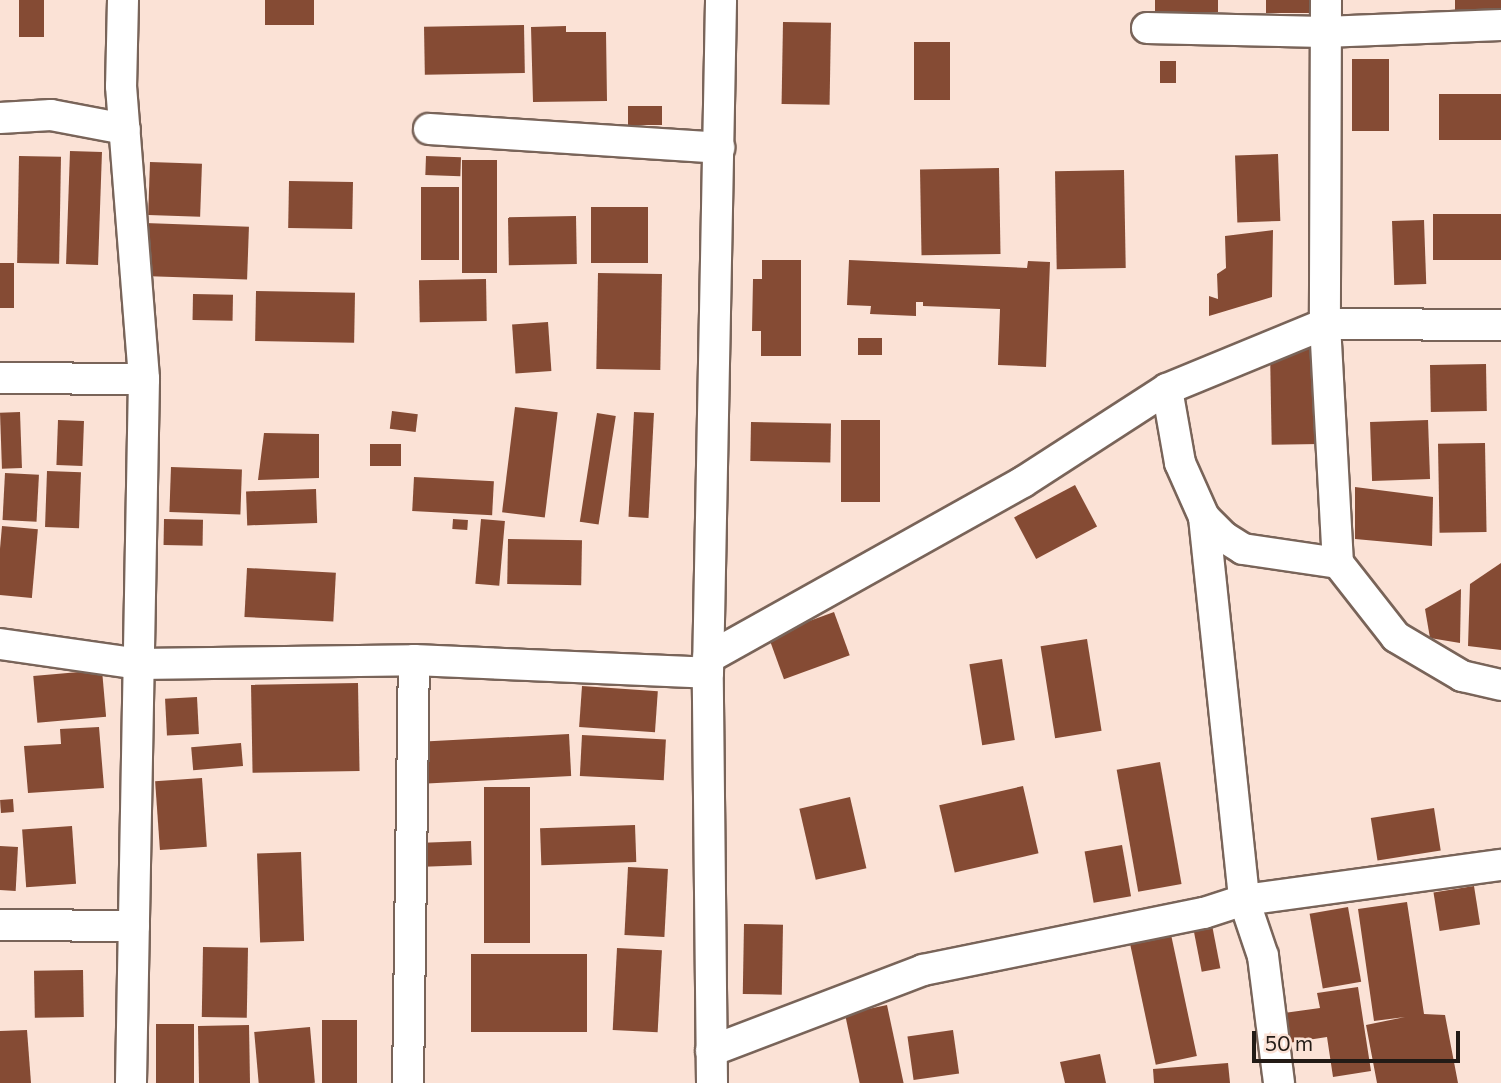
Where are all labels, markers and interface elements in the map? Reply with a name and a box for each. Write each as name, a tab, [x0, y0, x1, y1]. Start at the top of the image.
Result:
scale bar	[1256, 1016, 1464, 1060]
text: 50 m	[1265, 1030, 1313, 1055]

